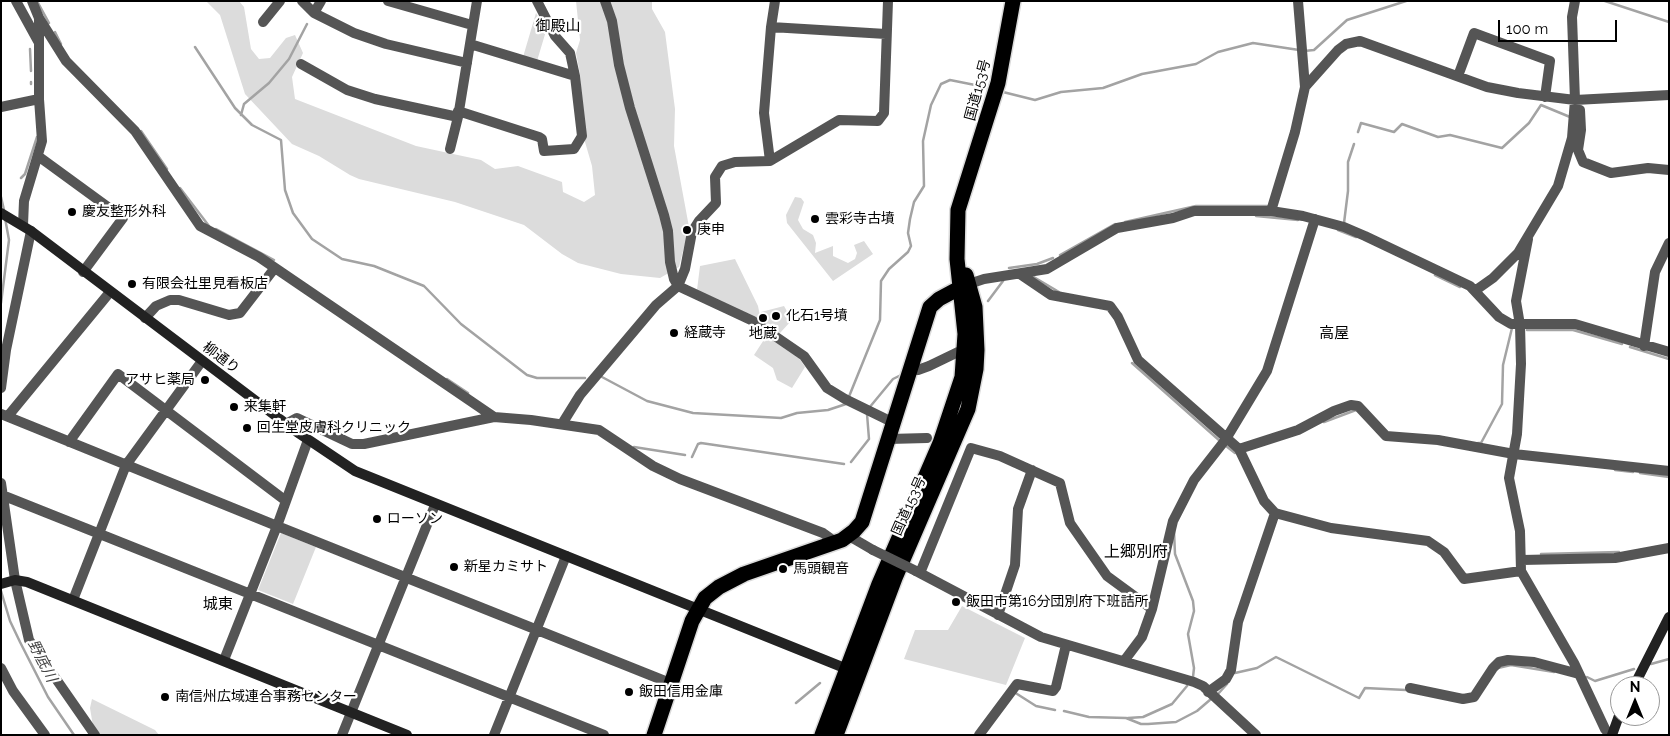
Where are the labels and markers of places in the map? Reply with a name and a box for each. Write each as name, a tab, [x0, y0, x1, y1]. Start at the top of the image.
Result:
place label: 慶友整形外科	[82, 204, 166, 220]
marker: 慶友整形外科	[66, 206, 78, 218]
place label: 雲彩寺古墳	[825, 211, 895, 227]
marker: 雲彩寺古墳	[809, 213, 821, 225]
place label: 庚申	[697, 222, 725, 238]
marker: 庚申	[681, 224, 693, 236]
place label: 有限会社里見看板店	[142, 276, 268, 292]
marker: 有限会社里見看板店	[126, 278, 138, 290]
place label: 化石1号墳	[786, 308, 848, 324]
marker: 化石1号墳	[770, 310, 782, 322]
marker: 地蔵	[757, 312, 769, 324]
place label: 経蔵寺	[684, 325, 726, 341]
place label: 地蔵	[749, 326, 777, 342]
marker: 経蔵寺	[668, 327, 680, 339]
place label: アサヒ薬局	[125, 372, 195, 388]
marker: アサヒ薬局	[199, 374, 211, 386]
place label: 来集軒	[244, 399, 286, 415]
marker: 来集軒	[228, 401, 240, 413]
place label: 回生堂皮膚科クリニック	[257, 420, 411, 436]
marker: 回生堂皮膚科クリニック	[241, 422, 253, 434]
place label: ローソン	[387, 511, 443, 527]
marker: ローソン	[371, 513, 383, 525]
place label: 新星カミサト	[464, 559, 548, 575]
marker: 新星カミサト	[448, 561, 460, 573]
place label: 馬頭観音	[793, 561, 849, 577]
marker: 馬頭観音	[777, 563, 789, 575]
place label: 飯田市第16分団別府下班詰所	[966, 594, 1148, 610]
marker: 飯田市第16分団別府下班詰所	[950, 596, 962, 608]
place label: 飯田信用金庫	[639, 684, 723, 700]
marker: 飯田信用金庫	[623, 686, 635, 698]
place label: 南信州広域連合事務センター	[175, 689, 357, 705]
marker: 南信州広域連合事務センター	[159, 691, 171, 703]

